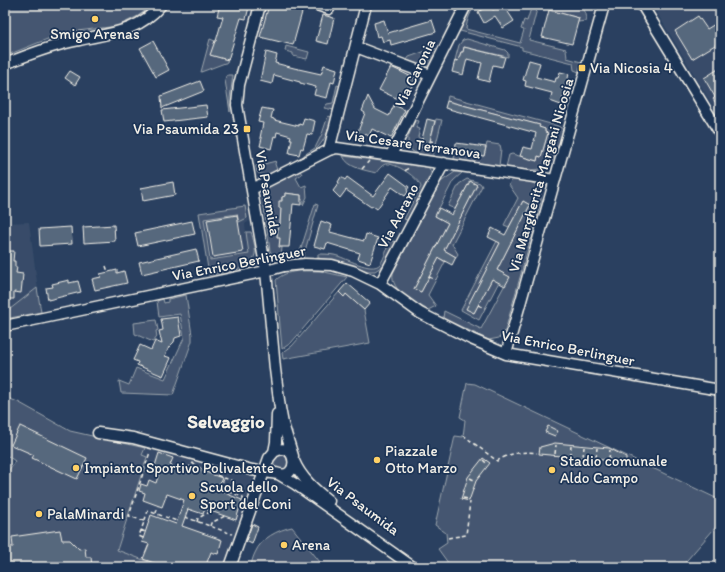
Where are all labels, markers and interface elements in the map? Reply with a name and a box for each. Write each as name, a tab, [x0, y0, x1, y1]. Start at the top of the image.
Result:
marker: Smigo Arenas	[90, 14, 100, 24]
place label: Smigo Arenas	[50, 25, 140, 43]
street label: Via Caronia	[391, 36, 439, 110]
place label: Via Nicosia 4	[590, 59, 673, 77]
marker: Via Nicosia 4	[577, 63, 587, 73]
street label: Via Margherita Margani Nicosia	[505, 76, 577, 274]
place label: Via Psaumida 23	[133, 120, 239, 138]
marker: Via Psaumida 23	[242, 124, 252, 134]
street label: Via Cesare Terranova	[344, 126, 482, 162]
street label: Via Psaumida	[252, 149, 284, 237]
street label: Via Adrano	[373, 180, 423, 252]
street label: Via Enrico Berlinguer	[171, 241, 308, 285]
street label: Via Enrico Berlinguer	[500, 326, 637, 370]
district label: Selvaggio	[187, 410, 265, 433]
place label: Piazzale Otto Marzo	[385, 442, 457, 477]
place label: Stadio comunale Aldo Campo	[560, 452, 667, 487]
marker: Piazzale Otto Marzo	[372, 455, 382, 465]
place label: Impianto Sportivo Polivalente	[84, 459, 274, 477]
marker: Impianto Sportivo Polivalente	[71, 463, 81, 473]
marker: Stadio comunale Aldo Campo	[547, 465, 557, 475]
street label: Via Psaumida	[323, 473, 403, 539]
place label: Scuola dello Sport del Coni	[200, 478, 291, 513]
marker: Scuola dello Sport del Coni	[187, 491, 197, 501]
place label: PalaMinardi	[47, 505, 124, 523]
marker: PalaMinardi	[34, 509, 44, 519]
place label: Arena	[292, 536, 331, 554]
marker: Arena	[279, 540, 289, 550]

